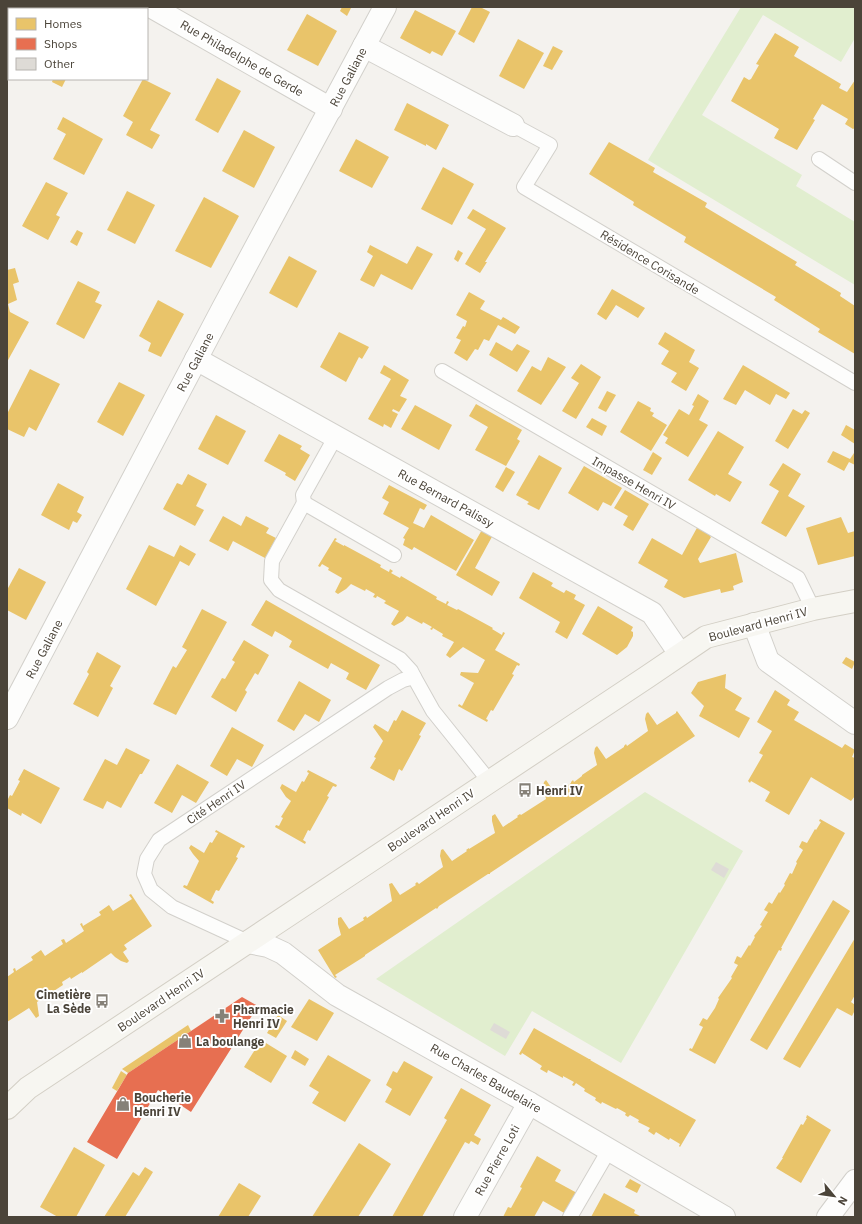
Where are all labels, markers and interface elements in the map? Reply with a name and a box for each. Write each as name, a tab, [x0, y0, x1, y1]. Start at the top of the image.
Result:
legend	[8, 8, 148, 80]
text: Homes	[44, 16, 82, 31]
street label: Rue Philadelphe de Gerde	[178, 17, 307, 100]
text: Shops	[44, 36, 77, 51]
street label: Rue Galiane	[326, 45, 370, 109]
text: Other	[44, 56, 75, 71]
street label: Résidence Corisande	[598, 227, 703, 298]
street label: Rue Galiane	[173, 330, 217, 394]
street label: Impasse Henri IV	[590, 453, 679, 513]
street label: Rue Bernard Palissy	[395, 465, 497, 531]
street label: Boulevard Henri IV	[707, 603, 810, 644]
street label: Rue Galiane	[22, 617, 66, 681]
street label: Cité Henri IV	[184, 776, 249, 827]
bus stop icon: Henri IV	[517, 782, 533, 798]
place label: Henri IV	[536, 783, 583, 798]
street label: Boulevard Henri IV	[385, 785, 478, 855]
street label: Boulevard Henri IV	[115, 965, 208, 1035]
place label: Cimetière La Sède	[36, 987, 91, 1016]
bus stop icon: Cimetière La Sède	[94, 993, 110, 1009]
place label: Pharmacie Henri IV	[233, 1002, 294, 1031]
pharmacy icon: Pharmacie Henri IV	[214, 1008, 230, 1024]
shop icon: La boulange	[177, 1033, 193, 1049]
place label: La boulange	[196, 1034, 264, 1049]
street label: Rue Charles Baudelaire	[428, 1040, 545, 1116]
place label: Boucherie Henri IV	[134, 1090, 191, 1119]
shop icon: Boucherie Henri IV	[115, 1096, 131, 1112]
street label: Rue Pierre Loti	[471, 1122, 523, 1198]
north arrow	[814, 1176, 854, 1216]
text: N	[835, 1194, 851, 1208]

